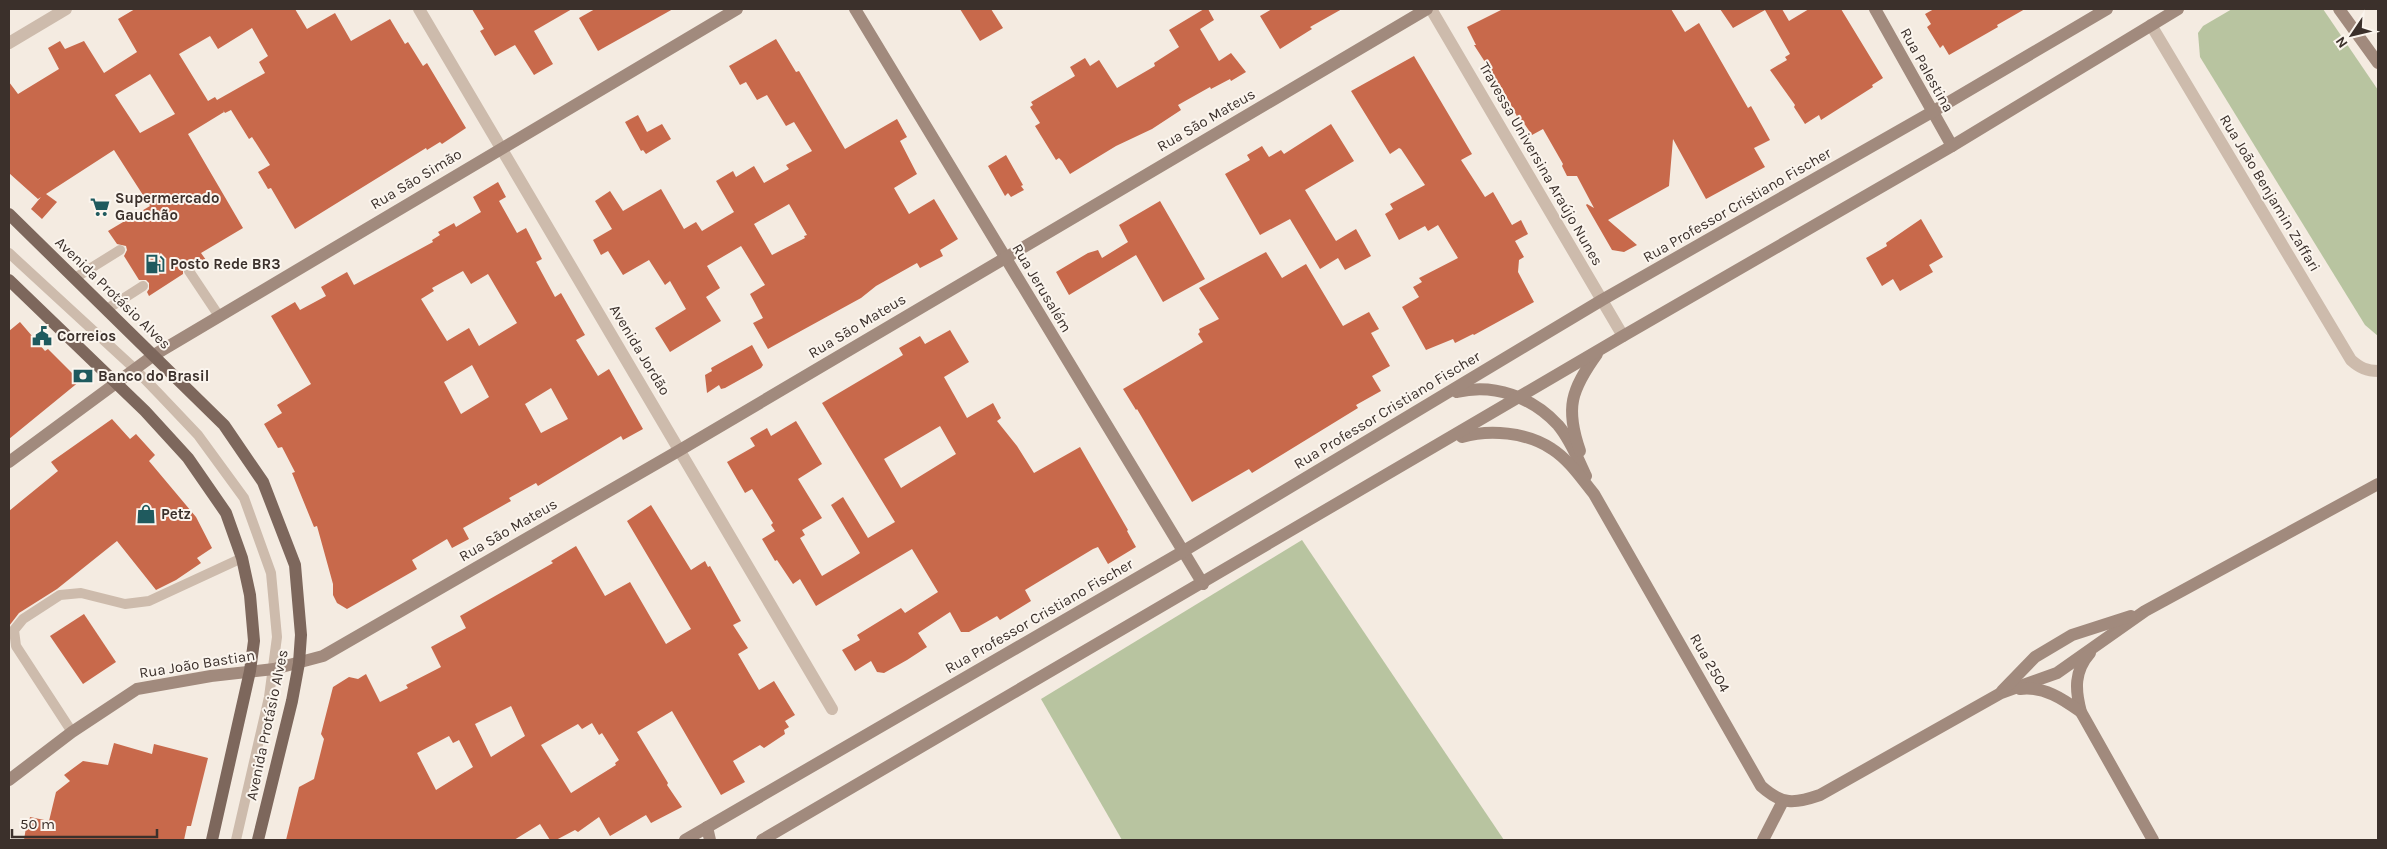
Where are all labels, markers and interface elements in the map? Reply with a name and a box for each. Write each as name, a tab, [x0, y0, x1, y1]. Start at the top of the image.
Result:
north arrow	[2327, 10, 2377, 60]
street label: Rua Palestina	[1896, 25, 1958, 115]
text: N	[2332, 33, 2352, 51]
street label: Travessa Universina Araújo Nunes	[1475, 59, 1607, 269]
street label: Rua São Mateus	[1154, 85, 1258, 155]
street label: Rua João Benjamin Zaffari	[2216, 111, 2324, 275]
street label: Rua Professor Cristiano Fischer	[1640, 143, 1835, 266]
street label: Rua São Simão	[367, 145, 465, 213]
place label: Supermercado Gauchão	[115, 189, 219, 224]
supermarket icon: Supermercado Gauchão	[89, 196, 111, 218]
street label: Avenida Protásio Alves	[51, 233, 175, 353]
street label: Rua Jerusalém	[1008, 240, 1076, 336]
fuel station icon: Posto Rede BR3	[144, 253, 166, 275]
place label: Posto Rede BR3	[170, 255, 281, 273]
street label: Rua São Mateus	[805, 290, 909, 362]
street label: Avenida Jordão	[606, 301, 674, 399]
public building icon: Correios	[31, 325, 53, 347]
place label: Correios	[57, 327, 116, 345]
street label: Rua Professor Cristiano Fischer	[1291, 347, 1484, 473]
bank icon: Banco do Brasil	[72, 365, 94, 387]
place label: Banco do Brasil	[98, 367, 209, 385]
street label: Rua São Mateus	[456, 495, 560, 565]
shop icon: Petz	[135, 503, 157, 525]
place label: Petz	[161, 505, 191, 523]
street label: Rua Professor Cristiano Fischer	[942, 554, 1137, 677]
street label: Rua 2504	[1686, 631, 1734, 696]
street label: Rua João Bastian	[138, 646, 256, 682]
street label: Avenida Protásio Alves	[242, 648, 292, 802]
scale bar	[12, 806, 158, 838]
text: 50 m	[20, 815, 55, 833]

